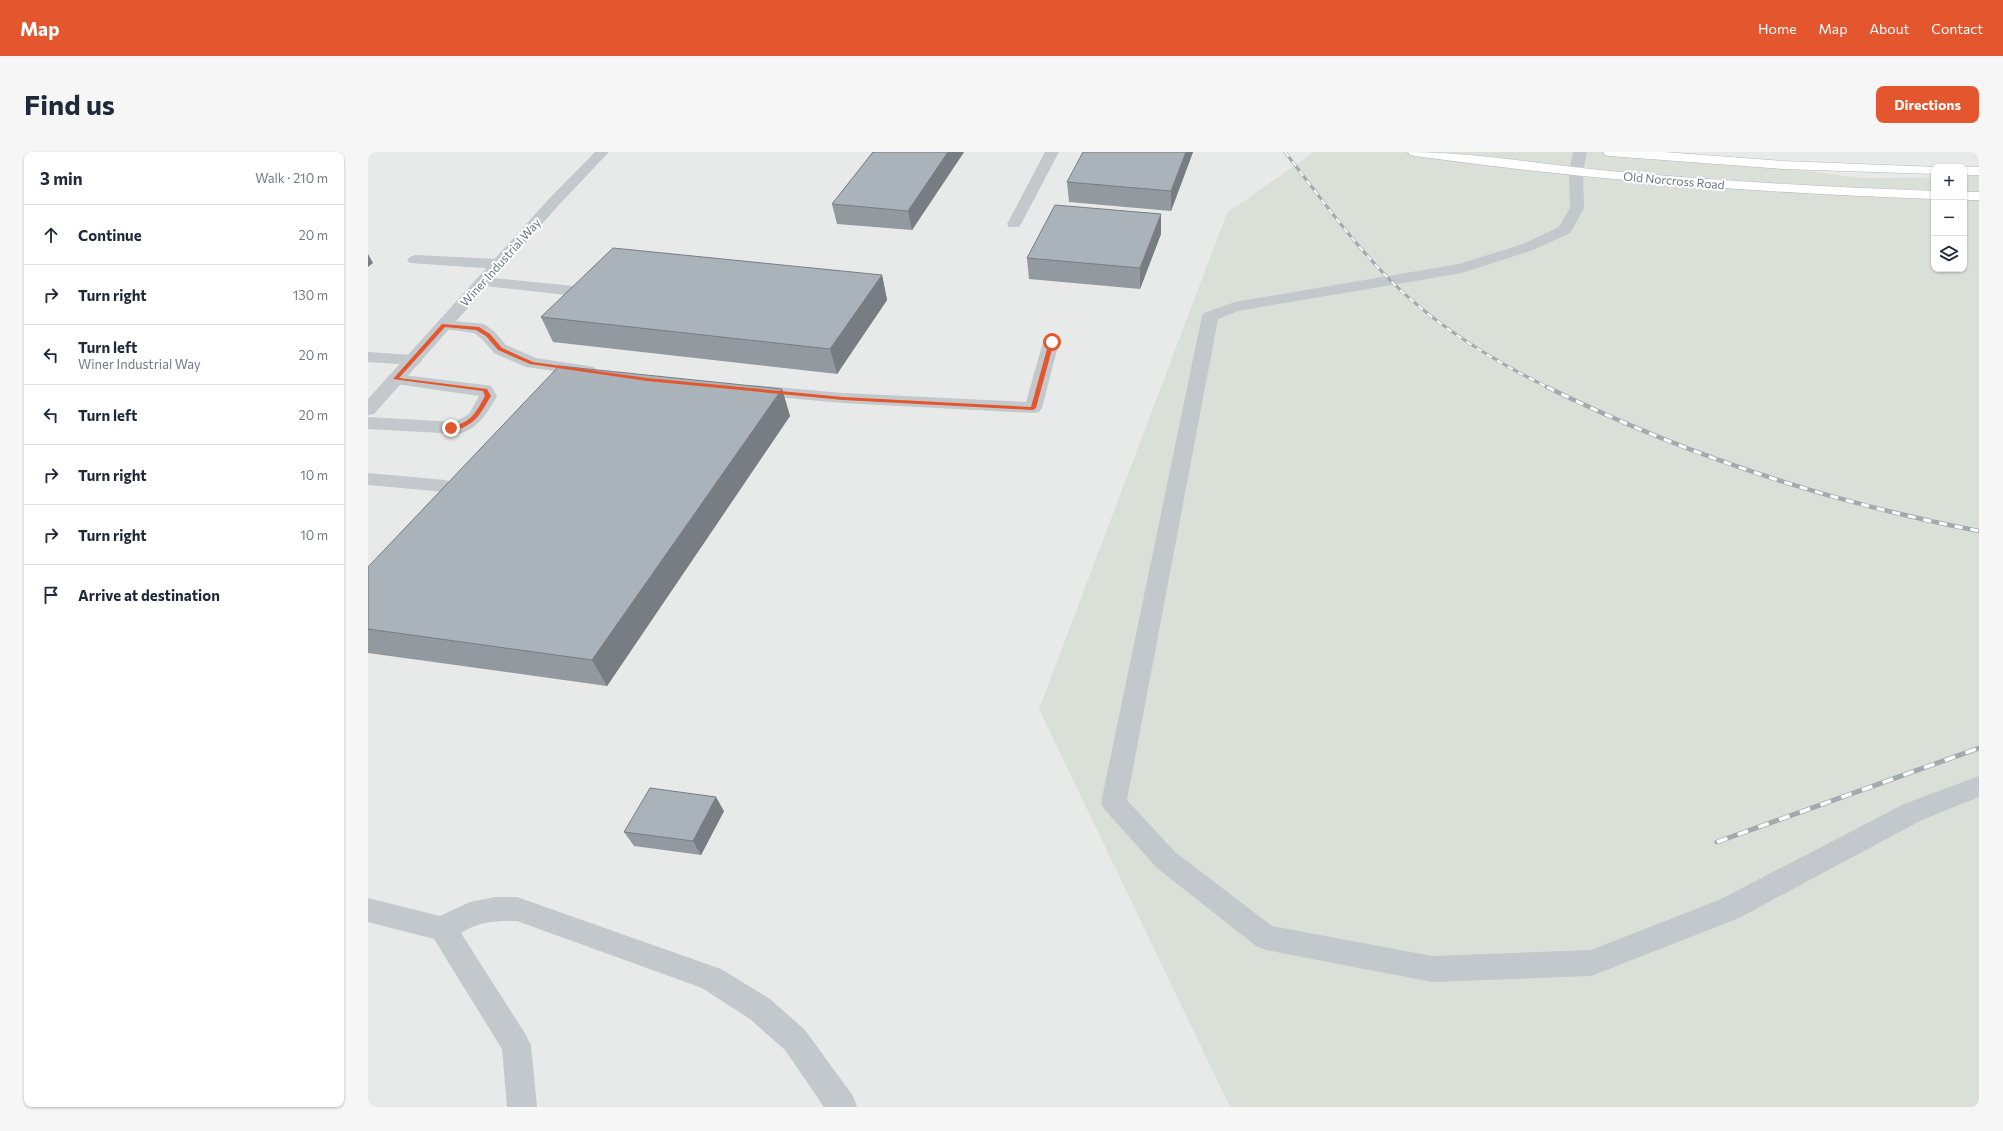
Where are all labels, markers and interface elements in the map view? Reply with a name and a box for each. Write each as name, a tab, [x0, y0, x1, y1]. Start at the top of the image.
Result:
text: Map	[20, 17, 59, 40]
text: Home	[1758, 20, 1797, 37]
text: Map	[1819, 20, 1847, 37]
text: About	[1869, 20, 1909, 37]
text: Contact	[1931, 20, 1983, 37]
button: Directions	[1876, 86, 1979, 123]
text: Find us	[24, 87, 115, 121]
map controls	[1931, 164, 1967, 272]
button: +	[1931, 164, 1967, 200]
text: 3 min	[40, 168, 83, 189]
street label: Old Norcross Road	[1623, 169, 1725, 191]
text: Walk · 210 m	[255, 170, 328, 186]
button: −	[1931, 200, 1967, 236]
street label: Winer Industrial Way	[457, 215, 543, 309]
icon: ahead	[40, 224, 62, 246]
text: Continue	[78, 226, 142, 244]
text: 20 m	[299, 227, 328, 243]
button: layers	[1931, 236, 1967, 272]
icon: right	[40, 284, 62, 306]
text: Turn right	[78, 286, 147, 304]
text: 130 m	[293, 287, 328, 303]
route start	[1043, 333, 1061, 351]
text: Turn left	[78, 338, 137, 356]
icon: left	[40, 344, 62, 366]
text: 20 m	[299, 347, 328, 363]
text: Winer Industrial Way	[78, 356, 201, 372]
icon: left	[40, 404, 62, 426]
text: Turn left	[78, 406, 137, 424]
text: 20 m	[299, 407, 328, 423]
route end	[442, 419, 460, 437]
icon: right	[40, 464, 62, 486]
text: Turn right	[78, 466, 147, 484]
text: 10 m	[300, 467, 328, 483]
icon: right	[40, 524, 62, 546]
text: Turn right	[78, 526, 147, 544]
text: 10 m	[300, 527, 328, 543]
icon: arrive	[40, 584, 62, 606]
text: Arrive at destination	[78, 586, 220, 604]

